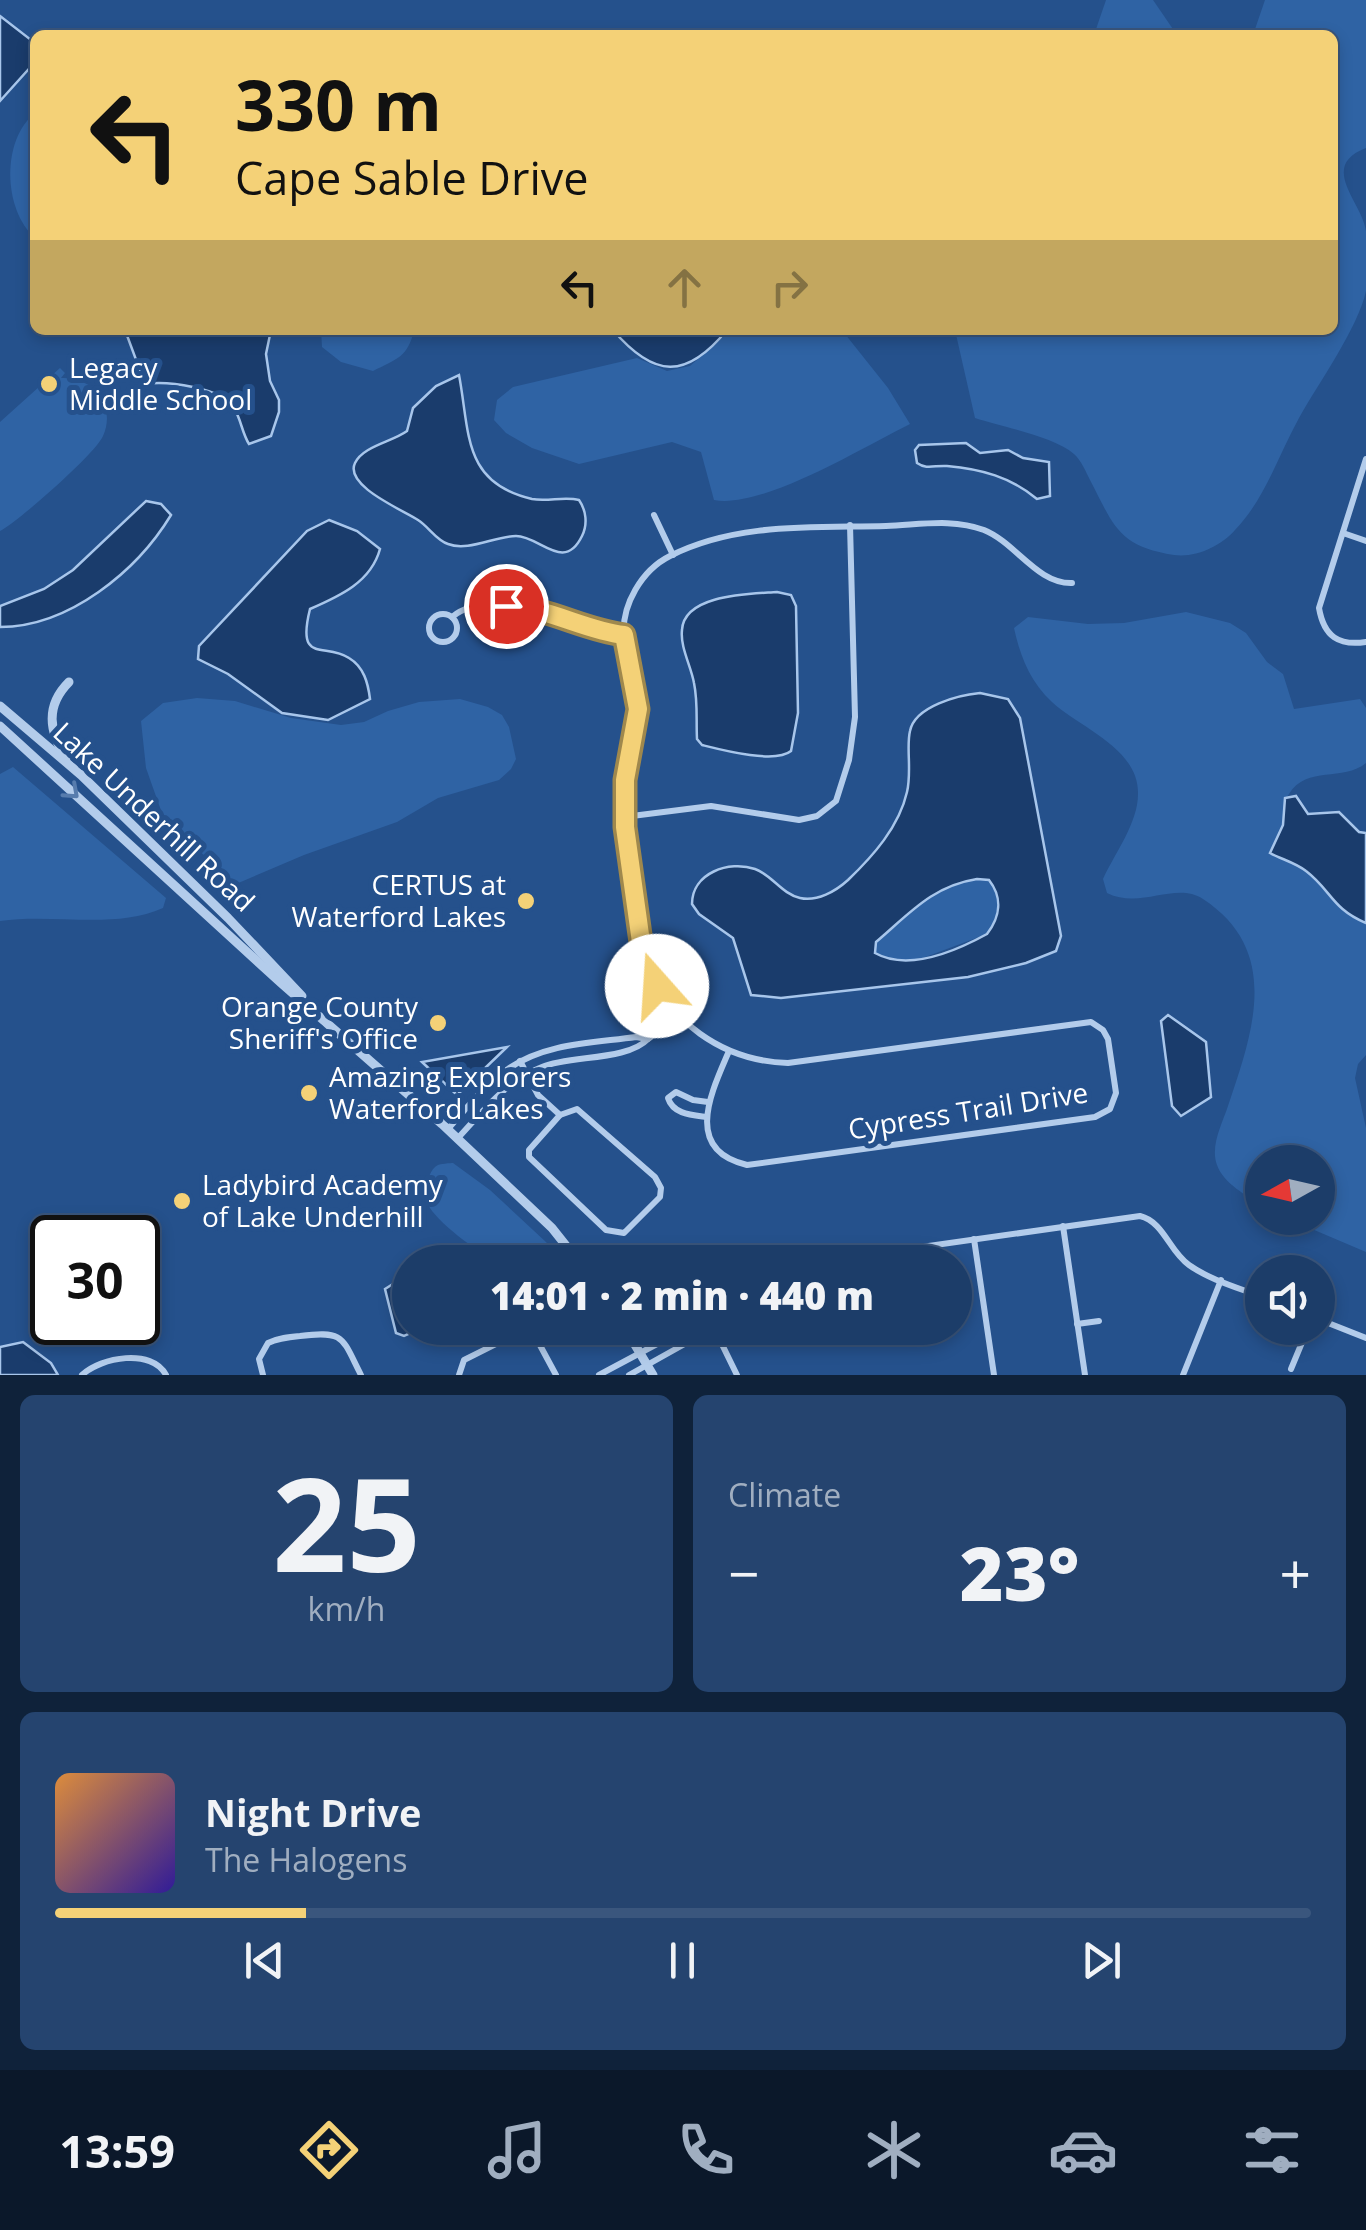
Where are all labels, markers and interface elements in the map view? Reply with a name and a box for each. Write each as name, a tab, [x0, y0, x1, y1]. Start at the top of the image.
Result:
text: 330 m	[235, 56, 442, 152]
icon: left	[70, 70, 200, 200]
text: Cape Sable Drive	[235, 147, 589, 208]
icon: left	[552, 260, 607, 315]
icon: ahead	[657, 260, 712, 315]
icon: right	[762, 260, 817, 315]
place label: Legacy Middle School	[69, 348, 252, 418]
marker: Legacy Middle School	[38, 373, 60, 395]
pin	[464, 564, 549, 649]
icon: arrive	[479, 579, 534, 634]
street label: Lake Underhill Road	[46, 713, 264, 920]
one-way arrow	[60, 780, 79, 798]
place label: CERTUS at Waterford Lakes	[291, 865, 506, 935]
marker: CERTUS at Waterford Lakes	[515, 890, 537, 912]
position arrow	[605, 934, 709, 1038]
place label: Orange County Sheriff's Office	[221, 987, 419, 1057]
marker: Orange County Sheriff's Office	[427, 1012, 449, 1034]
place label: Amazing Explorers Waterford Lakes	[329, 1057, 571, 1127]
street label: Cypress Trail Drive	[845, 1072, 1090, 1148]
marker: Amazing Explorers Waterford Lakes	[298, 1082, 320, 1104]
north arrow	[1245, 1145, 1335, 1235]
map controls	[1245, 1145, 1335, 1345]
place label: Ladybird Academy of Lake Underhill	[202, 1165, 444, 1235]
marker: Ladybird Academy of Lake Underhill	[171, 1190, 193, 1212]
speed limit sign: 30	[30, 1215, 160, 1345]
button: sound	[1245, 1255, 1335, 1345]
text: 14:01 · 2 min · 440 m	[490, 1269, 874, 1321]
text: 25	[272, 1433, 421, 1610]
text: Climate	[728, 1473, 841, 1516]
text: 23°	[960, 1521, 1079, 1623]
text: −	[728, 1535, 759, 1610]
text: +	[1280, 1535, 1311, 1610]
text: km/h	[308, 1587, 385, 1630]
text: Night Drive	[205, 1786, 421, 1838]
text: The Halogens	[205, 1838, 407, 1881]
icon: previous	[237, 1933, 292, 1988]
icon: pause	[655, 1933, 710, 1988]
icon: next	[1074, 1933, 1129, 1988]
icon: directions	[294, 2115, 364, 2185]
icon: music	[482, 2115, 552, 2185]
icon: phone	[671, 2115, 741, 2185]
icon: climate	[859, 2115, 929, 2185]
icon: car	[1048, 2115, 1118, 2185]
icon: filters	[1237, 2115, 1307, 2185]
text: 13:59	[59, 2120, 175, 2181]

